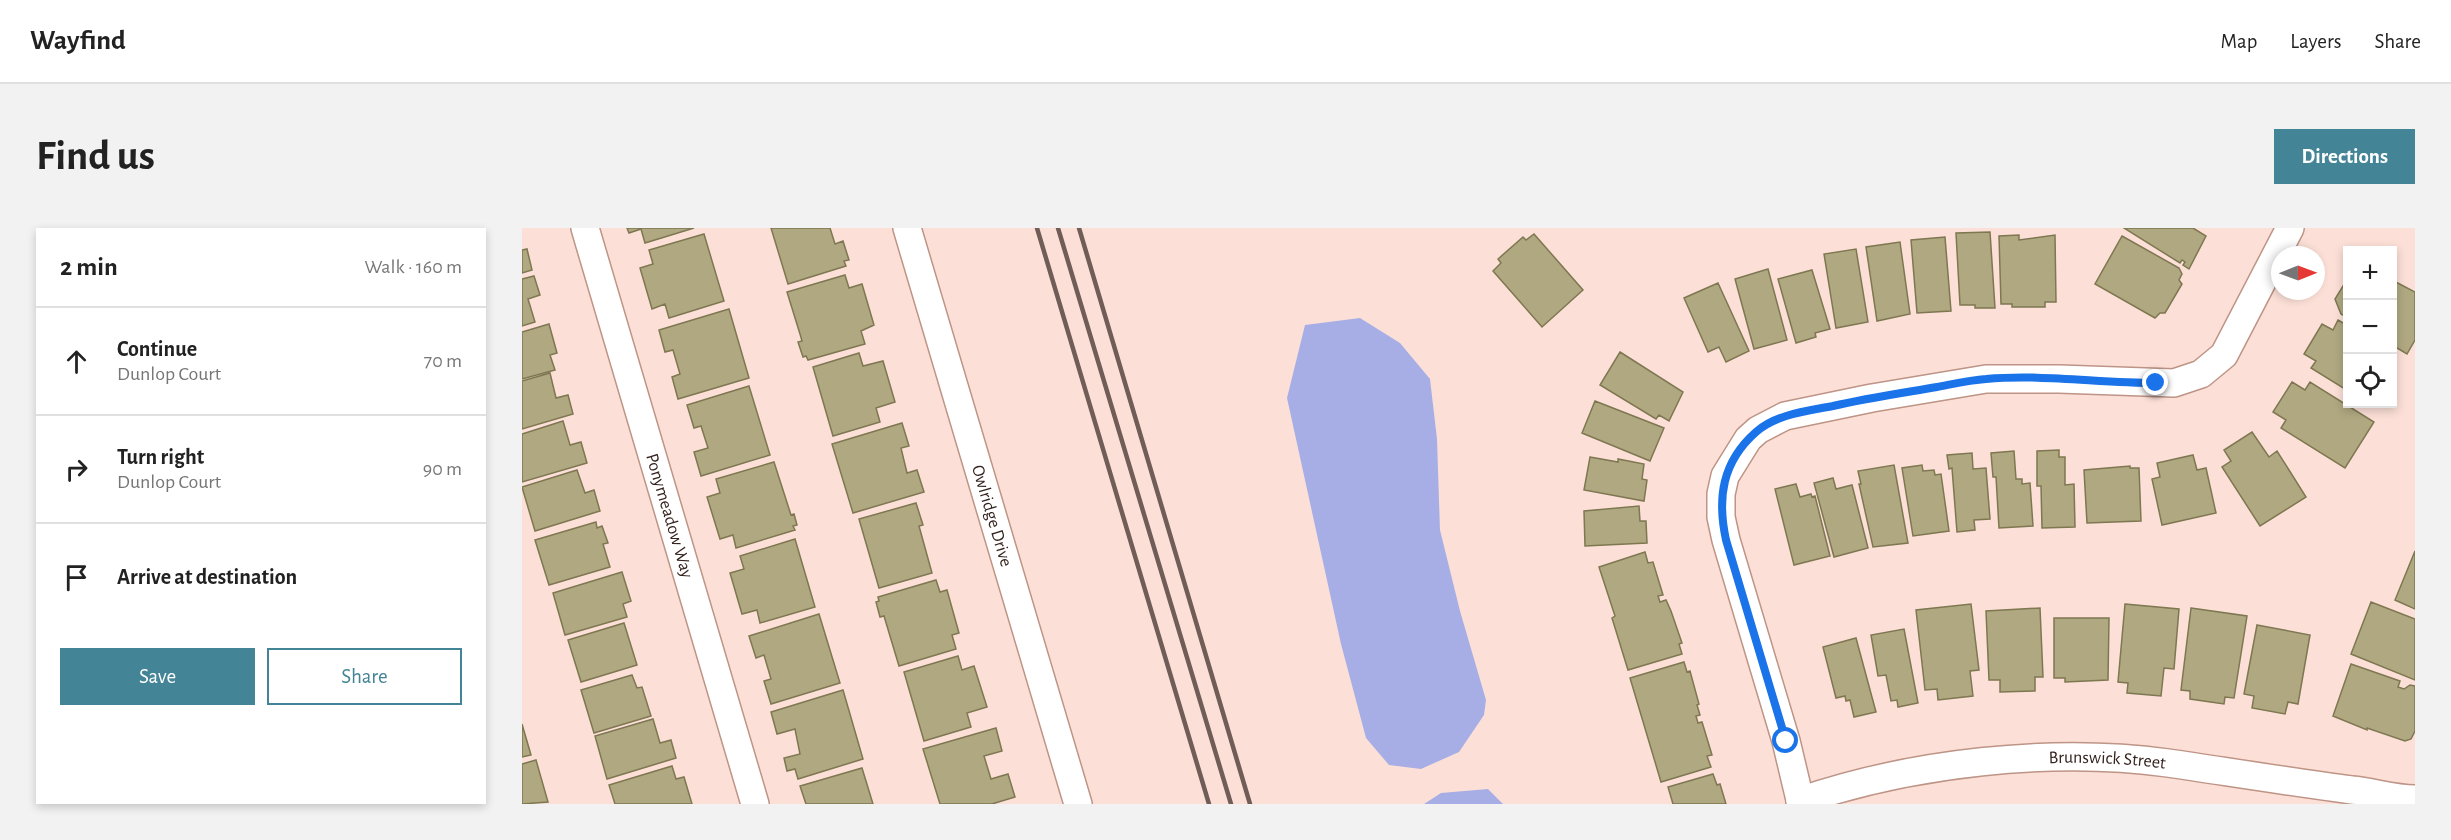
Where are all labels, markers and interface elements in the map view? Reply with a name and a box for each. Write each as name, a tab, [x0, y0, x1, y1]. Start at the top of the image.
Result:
text: Wayfind	[30, 27, 126, 55]
text: Map	[2221, 31, 2257, 52]
text: Layers	[2290, 31, 2341, 52]
text: Share	[2374, 31, 2421, 52]
button: Directions	[2274, 129, 2415, 184]
text: Find us	[36, 135, 155, 177]
north arrow	[2271, 246, 2325, 300]
map controls	[2343, 246, 2397, 408]
button: +	[2343, 246, 2397, 300]
text: 2 min	[60, 254, 118, 280]
text: Walk · 160 m	[365, 257, 462, 277]
button: −	[2343, 300, 2397, 354]
text: Continue	[117, 338, 197, 360]
icon: ahead	[60, 345, 93, 378]
text: 70 m	[424, 351, 462, 371]
button: locate	[2343, 354, 2397, 408]
text: Dunlop Court	[117, 364, 221, 384]
route end	[2142, 369, 2168, 395]
text: Turn right	[117, 446, 204, 468]
street label: Ponymeadow Way	[642, 452, 696, 581]
icon: right	[60, 453, 93, 486]
text: 90 m	[423, 459, 462, 479]
street label: Owlridge Drive	[968, 463, 1015, 569]
text: Dunlop Court	[117, 472, 221, 492]
icon: arrive	[60, 561, 93, 594]
text: Arrive at destination	[117, 566, 297, 588]
button: Save	[60, 648, 255, 705]
button: Share	[267, 648, 462, 705]
route start	[1772, 727, 1798, 753]
street label: Brunswick Street	[2049, 749, 2167, 773]

